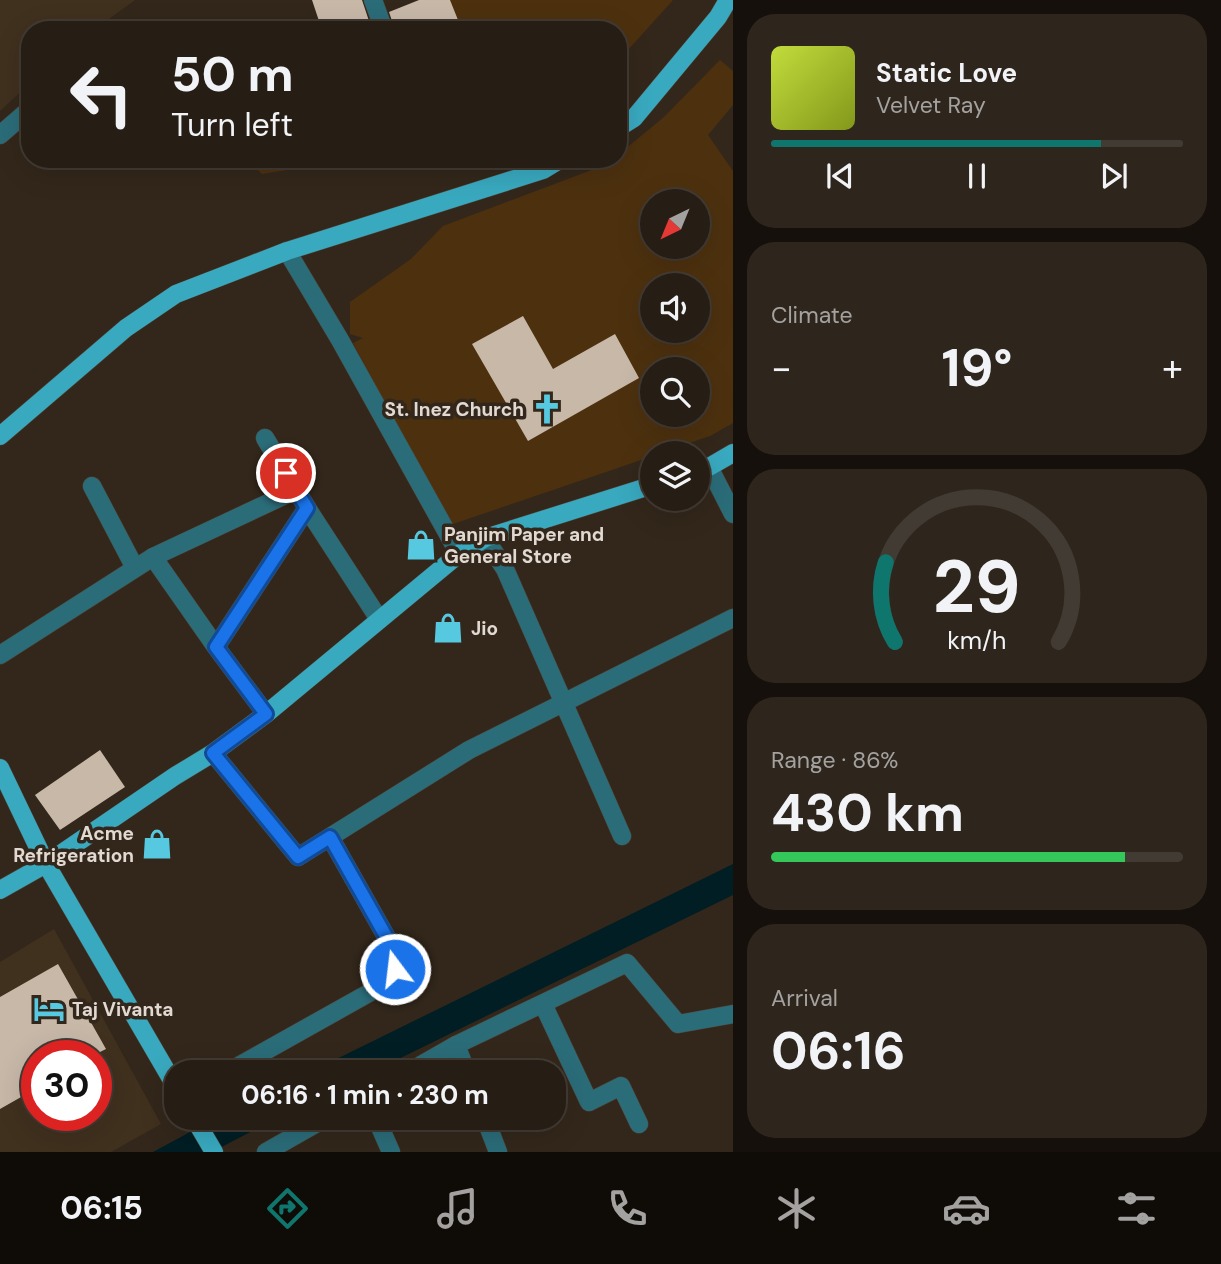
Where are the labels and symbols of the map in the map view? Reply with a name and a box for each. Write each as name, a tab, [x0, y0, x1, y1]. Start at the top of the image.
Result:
north arrow	[640, 189, 710, 259]
church icon: St. Inez Church	[530, 392, 564, 426]
place label: St. Inez Church	[385, 397, 524, 422]
pin	[256, 443, 316, 503]
place label: Panjim Paper and General Store	[444, 522, 604, 569]
shop icon: Panjim Paper and General Store	[404, 528, 438, 562]
shop icon: Jio	[431, 611, 465, 645]
place label: Jio	[471, 616, 498, 641]
place label: Acme Refrigeration	[13, 821, 134, 868]
shop icon: Acme Refrigeration	[140, 827, 174, 861]
position arrow	[358, 932, 432, 1006]
hotel icon: Taj Vivanta	[32, 992, 66, 1026]
place label: Taj Vivanta	[72, 997, 174, 1022]
speed limit sign: 30	[21, 1040, 112, 1131]

